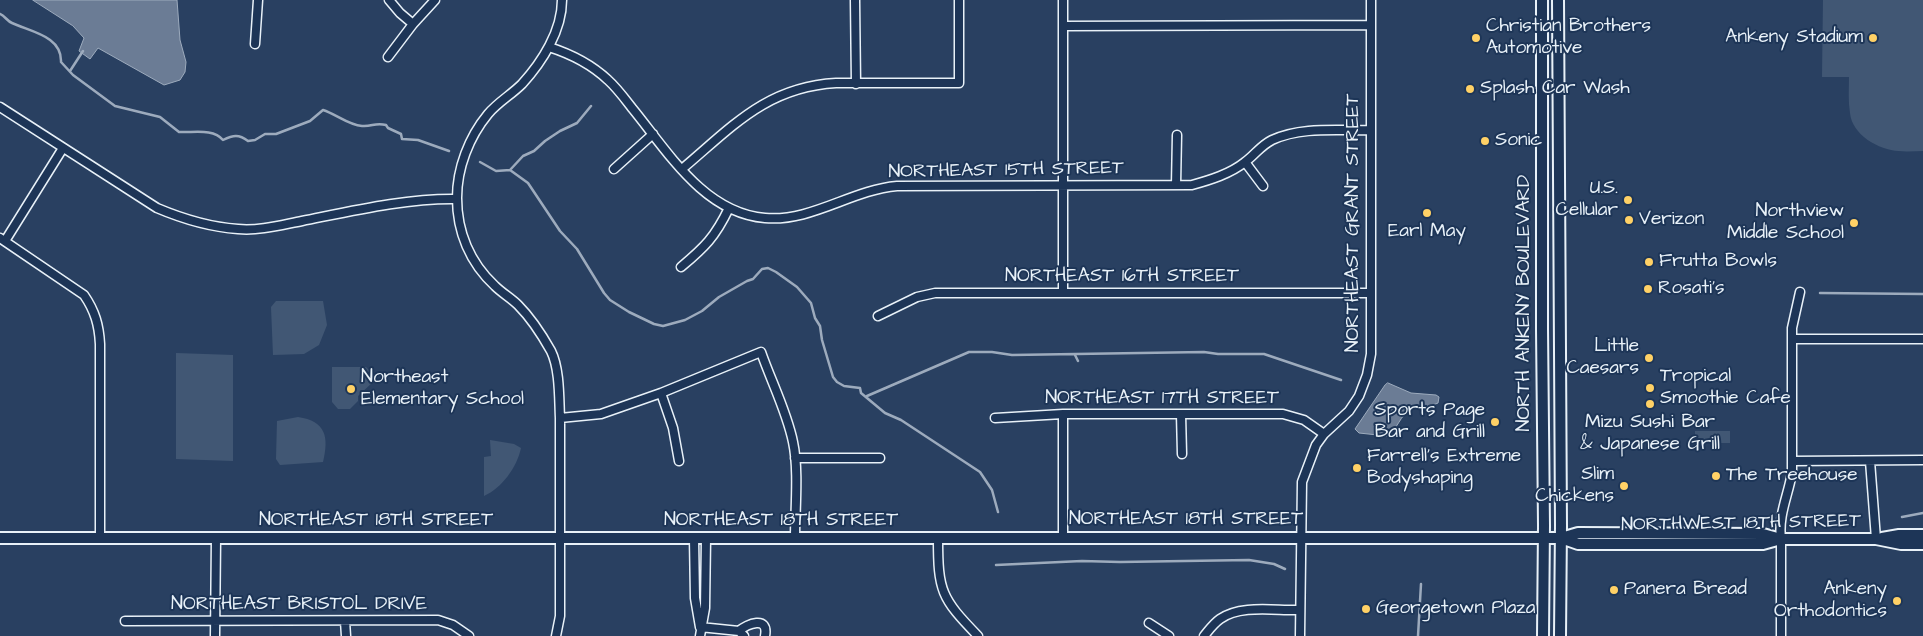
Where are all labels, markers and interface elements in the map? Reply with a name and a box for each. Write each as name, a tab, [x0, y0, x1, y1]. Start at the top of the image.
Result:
place label: Christian Brothers Automotive	[1486, 16, 1651, 60]
place label: Ankeny Stadium	[1725, 27, 1863, 49]
marker: Christian Brothers Automotive	[1470, 32, 1482, 44]
marker: Ankeny Stadium	[1867, 32, 1879, 44]
place label: Splash Car Wash	[1480, 78, 1630, 100]
marker: Splash Car Wash	[1464, 83, 1476, 95]
street label: NORTHEAST GRANT STREET	[1343, 94, 1365, 352]
place label: Sonic	[1495, 130, 1542, 152]
marker: Sonic	[1479, 135, 1491, 147]
street label: NORTHEAST 15TH STREET	[888, 158, 1124, 184]
street label: NORTH ANKENY BOULEVARD	[1514, 175, 1536, 431]
place label: U.S. Cellular	[1556, 178, 1618, 222]
marker: U.S. Cellular	[1622, 194, 1634, 206]
place label: Northview Middle School	[1727, 201, 1844, 245]
marker: Earl May	[1421, 207, 1433, 219]
place label: Verizon	[1639, 209, 1704, 231]
marker: Verizon	[1623, 214, 1635, 226]
marker: Northview Middle School	[1848, 217, 1860, 229]
place label: Earl May	[1388, 221, 1466, 243]
place label: Frutta Bowls	[1659, 251, 1777, 273]
marker: Frutta Bowls	[1643, 256, 1655, 268]
street label: NORTHEAST 16TH STREET	[1005, 266, 1239, 288]
place label: Rosati's	[1658, 278, 1725, 300]
marker: Rosati's	[1642, 283, 1654, 295]
place label: Little Caesars	[1566, 336, 1639, 380]
marker: Little Caesars	[1643, 352, 1655, 364]
place label: Tropical Smoothie Cafe	[1660, 366, 1791, 410]
place label: Northeast Elementary School	[361, 367, 524, 411]
marker: Tropical Smoothie Cafe	[1644, 382, 1656, 394]
marker: Northeast Elementary School	[345, 383, 357, 395]
street label: NORTHEAST 17TH STREET	[1045, 388, 1279, 410]
marker: Mizu Sushi Bar & Japanese Grill	[1644, 398, 1656, 410]
place label: Sports Page Bar and Grill	[1374, 400, 1485, 444]
place label: Mizu Sushi Bar & Japanese Grill	[1580, 412, 1720, 456]
marker: Sports Page Bar and Grill	[1489, 416, 1501, 428]
place label: Farrell's Extreme Bodyshaping	[1367, 446, 1521, 490]
marker: Farrell's Extreme Bodyshaping	[1351, 462, 1363, 474]
place label: Slim Chickens	[1535, 464, 1614, 508]
place label: The Treehouse	[1726, 465, 1858, 487]
marker: The Treehouse	[1710, 470, 1722, 482]
marker: Slim Chickens	[1618, 480, 1630, 492]
street label: NORTHEAST 18TH STREET	[1069, 509, 1303, 531]
street label: NORTHEAST 18TH STREET	[259, 510, 493, 532]
street label: NORTHEAST 18TH STREET	[664, 510, 898, 532]
street label: NORTHWEST 18TH STREET	[1621, 511, 1861, 537]
place label: Panera Bread	[1624, 579, 1747, 601]
place label: Ankeny Orthodontics	[1774, 579, 1887, 623]
marker: Panera Bread	[1608, 584, 1620, 596]
street label: NORTHEAST BRISTOL DRIVE	[171, 594, 427, 616]
marker: Ankeny Orthodontics	[1891, 595, 1903, 607]
place label: Georgetown Plaza	[1376, 598, 1535, 620]
marker: Georgetown Plaza	[1360, 603, 1372, 615]

